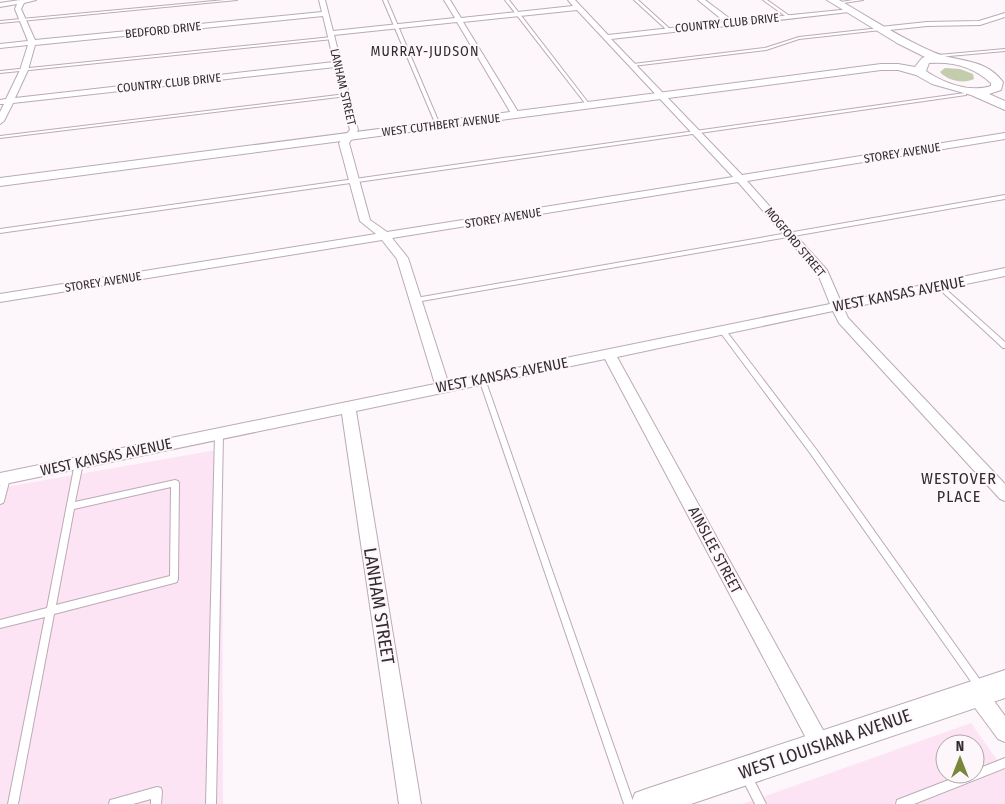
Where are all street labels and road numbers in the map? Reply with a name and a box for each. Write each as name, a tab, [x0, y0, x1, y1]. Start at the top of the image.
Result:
street label: COUNTRY CLUB DRIVE	[674, 11, 780, 35]
street label: BEDFORD DRIVE	[124, 19, 202, 41]
street label: LANHAM STREET	[327, 47, 359, 127]
street label: COUNTRY CLUB DRIVE	[116, 71, 222, 95]
street label: WEST CUTHBERT AVENUE	[381, 111, 501, 139]
street label: STOREY AVENUE	[863, 140, 942, 166]
street label: MOGFORD STREET	[762, 204, 828, 280]
street label: STOREY AVENUE	[464, 205, 543, 231]
street label: STOREY AVENUE	[64, 269, 143, 295]
street label: WEST KANSAS AVENUE	[831, 272, 967, 316]
street label: WEST KANSAS AVENUE	[434, 353, 570, 397]
street label: WEST KANSAS AVENUE	[39, 434, 173, 480]
street label: AINSLEE STREET	[685, 503, 745, 597]
street label: LANHAM STREET	[359, 546, 399, 666]
street label: WEST LOUISIANA AVENUE	[736, 704, 914, 784]

